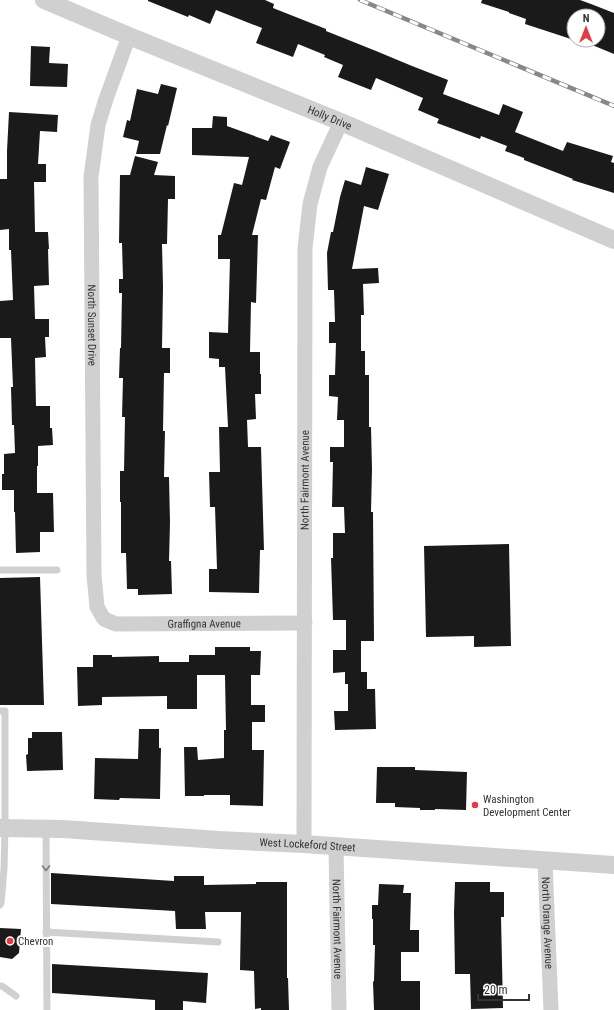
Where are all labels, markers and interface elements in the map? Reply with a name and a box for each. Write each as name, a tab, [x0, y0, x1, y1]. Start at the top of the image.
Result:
north arrow	[566, 8, 606, 48]
text: N	[583, 12, 590, 25]
street label: Holly Drive	[306, 103, 354, 132]
street label: North Sunset Drive	[85, 284, 99, 366]
street label: North Fairmont Avenue	[298, 430, 311, 530]
street label: Graffigna Avenue	[167, 617, 241, 630]
place label: Washington Development Center	[483, 793, 571, 819]
marker: Washington Development Center	[470, 800, 480, 810]
street label: West Lockeford Street	[259, 835, 356, 854]
one-way arrow	[42, 865, 50, 871]
street label: North Orange Avenue	[539, 877, 556, 969]
street label: North Fairmont Avenue	[330, 879, 345, 979]
place label: Chevron	[18, 935, 53, 948]
marker: Chevron	[5, 936, 15, 946]
scale bar	[478, 976, 529, 1002]
text: 20 m	[484, 983, 508, 997]

